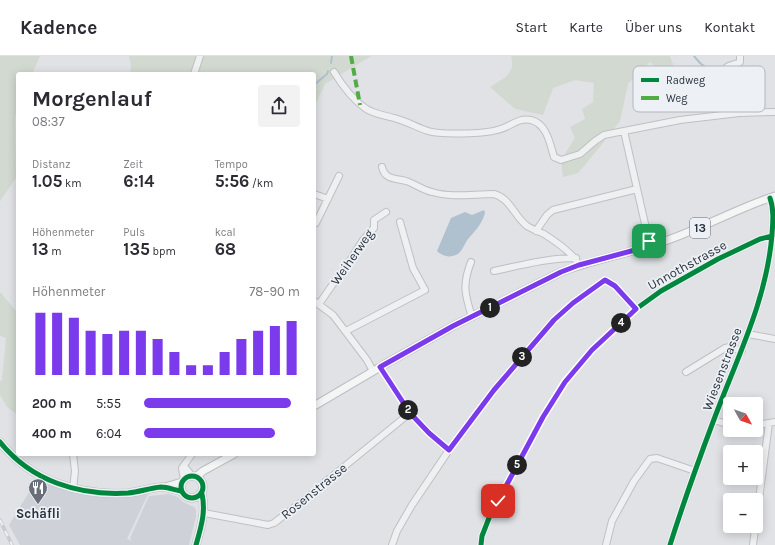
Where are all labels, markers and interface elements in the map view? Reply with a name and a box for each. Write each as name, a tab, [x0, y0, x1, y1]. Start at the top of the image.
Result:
text: Kadence	[20, 17, 97, 39]
text: Start	[515, 19, 547, 36]
text: Karte	[569, 19, 603, 36]
text: Über uns	[625, 19, 682, 36]
text: Kontakt	[704, 19, 755, 36]
legend	[633, 66, 765, 112]
text: Radweg	[666, 74, 706, 87]
button: share	[258, 85, 300, 127]
text: Morgenlauf	[32, 86, 152, 112]
text: Weg	[666, 92, 688, 105]
text: 08:37	[32, 114, 64, 129]
text: Distanz	[32, 158, 70, 171]
text: Zeit	[123, 158, 143, 171]
text: Tempo	[215, 158, 248, 171]
text: 1.05	[32, 171, 62, 191]
text: 6:14	[123, 171, 154, 191]
text: 5:56	[215, 171, 249, 191]
text: km	[62, 177, 81, 190]
text: /km	[249, 177, 273, 190]
road number: 13	[690, 218, 710, 238]
pin	[632, 224, 666, 258]
text: Höhenmeter	[32, 226, 94, 239]
text: Puls	[123, 226, 145, 239]
text: kcal	[215, 226, 236, 239]
street label: Weiherweg	[327, 226, 377, 288]
icon: arrive	[638, 230, 660, 252]
street label: Unnothstrasse	[645, 237, 729, 293]
text: 13	[32, 239, 49, 259]
text: 135	[123, 239, 150, 259]
text: 68	[215, 239, 236, 259]
text: m	[49, 245, 62, 258]
text: bpm	[150, 245, 176, 258]
text: Höhenmeter	[32, 284, 105, 299]
text: 78–90 m	[249, 284, 300, 299]
pin: 1	[480, 298, 500, 318]
text: 1	[488, 301, 492, 314]
pin: 4	[611, 313, 631, 333]
text: 4	[618, 316, 624, 329]
street label: Wiesenstrasse	[699, 325, 745, 413]
pin: 3	[512, 347, 532, 367]
text: 3	[519, 350, 525, 363]
text: 200 m	[32, 396, 72, 411]
text: 5:55	[96, 396, 121, 411]
north arrow	[723, 397, 763, 437]
map controls	[723, 397, 763, 533]
pin: 2	[398, 400, 418, 420]
text: 2	[405, 403, 411, 416]
text: 400 m	[32, 426, 72, 441]
text: 6:04	[96, 426, 121, 441]
button: +	[723, 445, 763, 485]
pin: 5	[507, 455, 527, 475]
text: 5	[514, 458, 520, 471]
street label: Rosenstrasse	[278, 460, 350, 522]
restaurant icon: Schäfli	[27, 477, 49, 505]
pin	[481, 484, 515, 518]
icon: check	[487, 490, 509, 512]
button: −	[723, 493, 763, 533]
place label: Schäfli	[16, 506, 60, 521]

